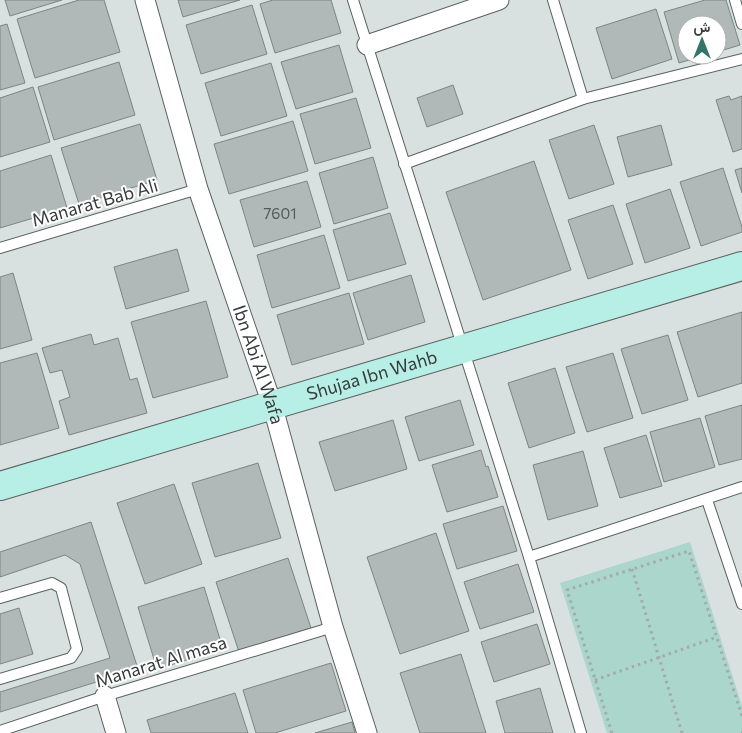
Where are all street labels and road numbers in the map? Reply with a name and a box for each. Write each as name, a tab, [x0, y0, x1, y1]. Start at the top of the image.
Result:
street label: Manarat Bab Ali	[29, 174, 160, 231]
street label: Ibn Abi Al Wafa	[229, 302, 289, 426]
street label: Shujaa Ibn Wahb	[304, 345, 440, 404]
street label: Manarat Al masa	[92, 631, 229, 692]

